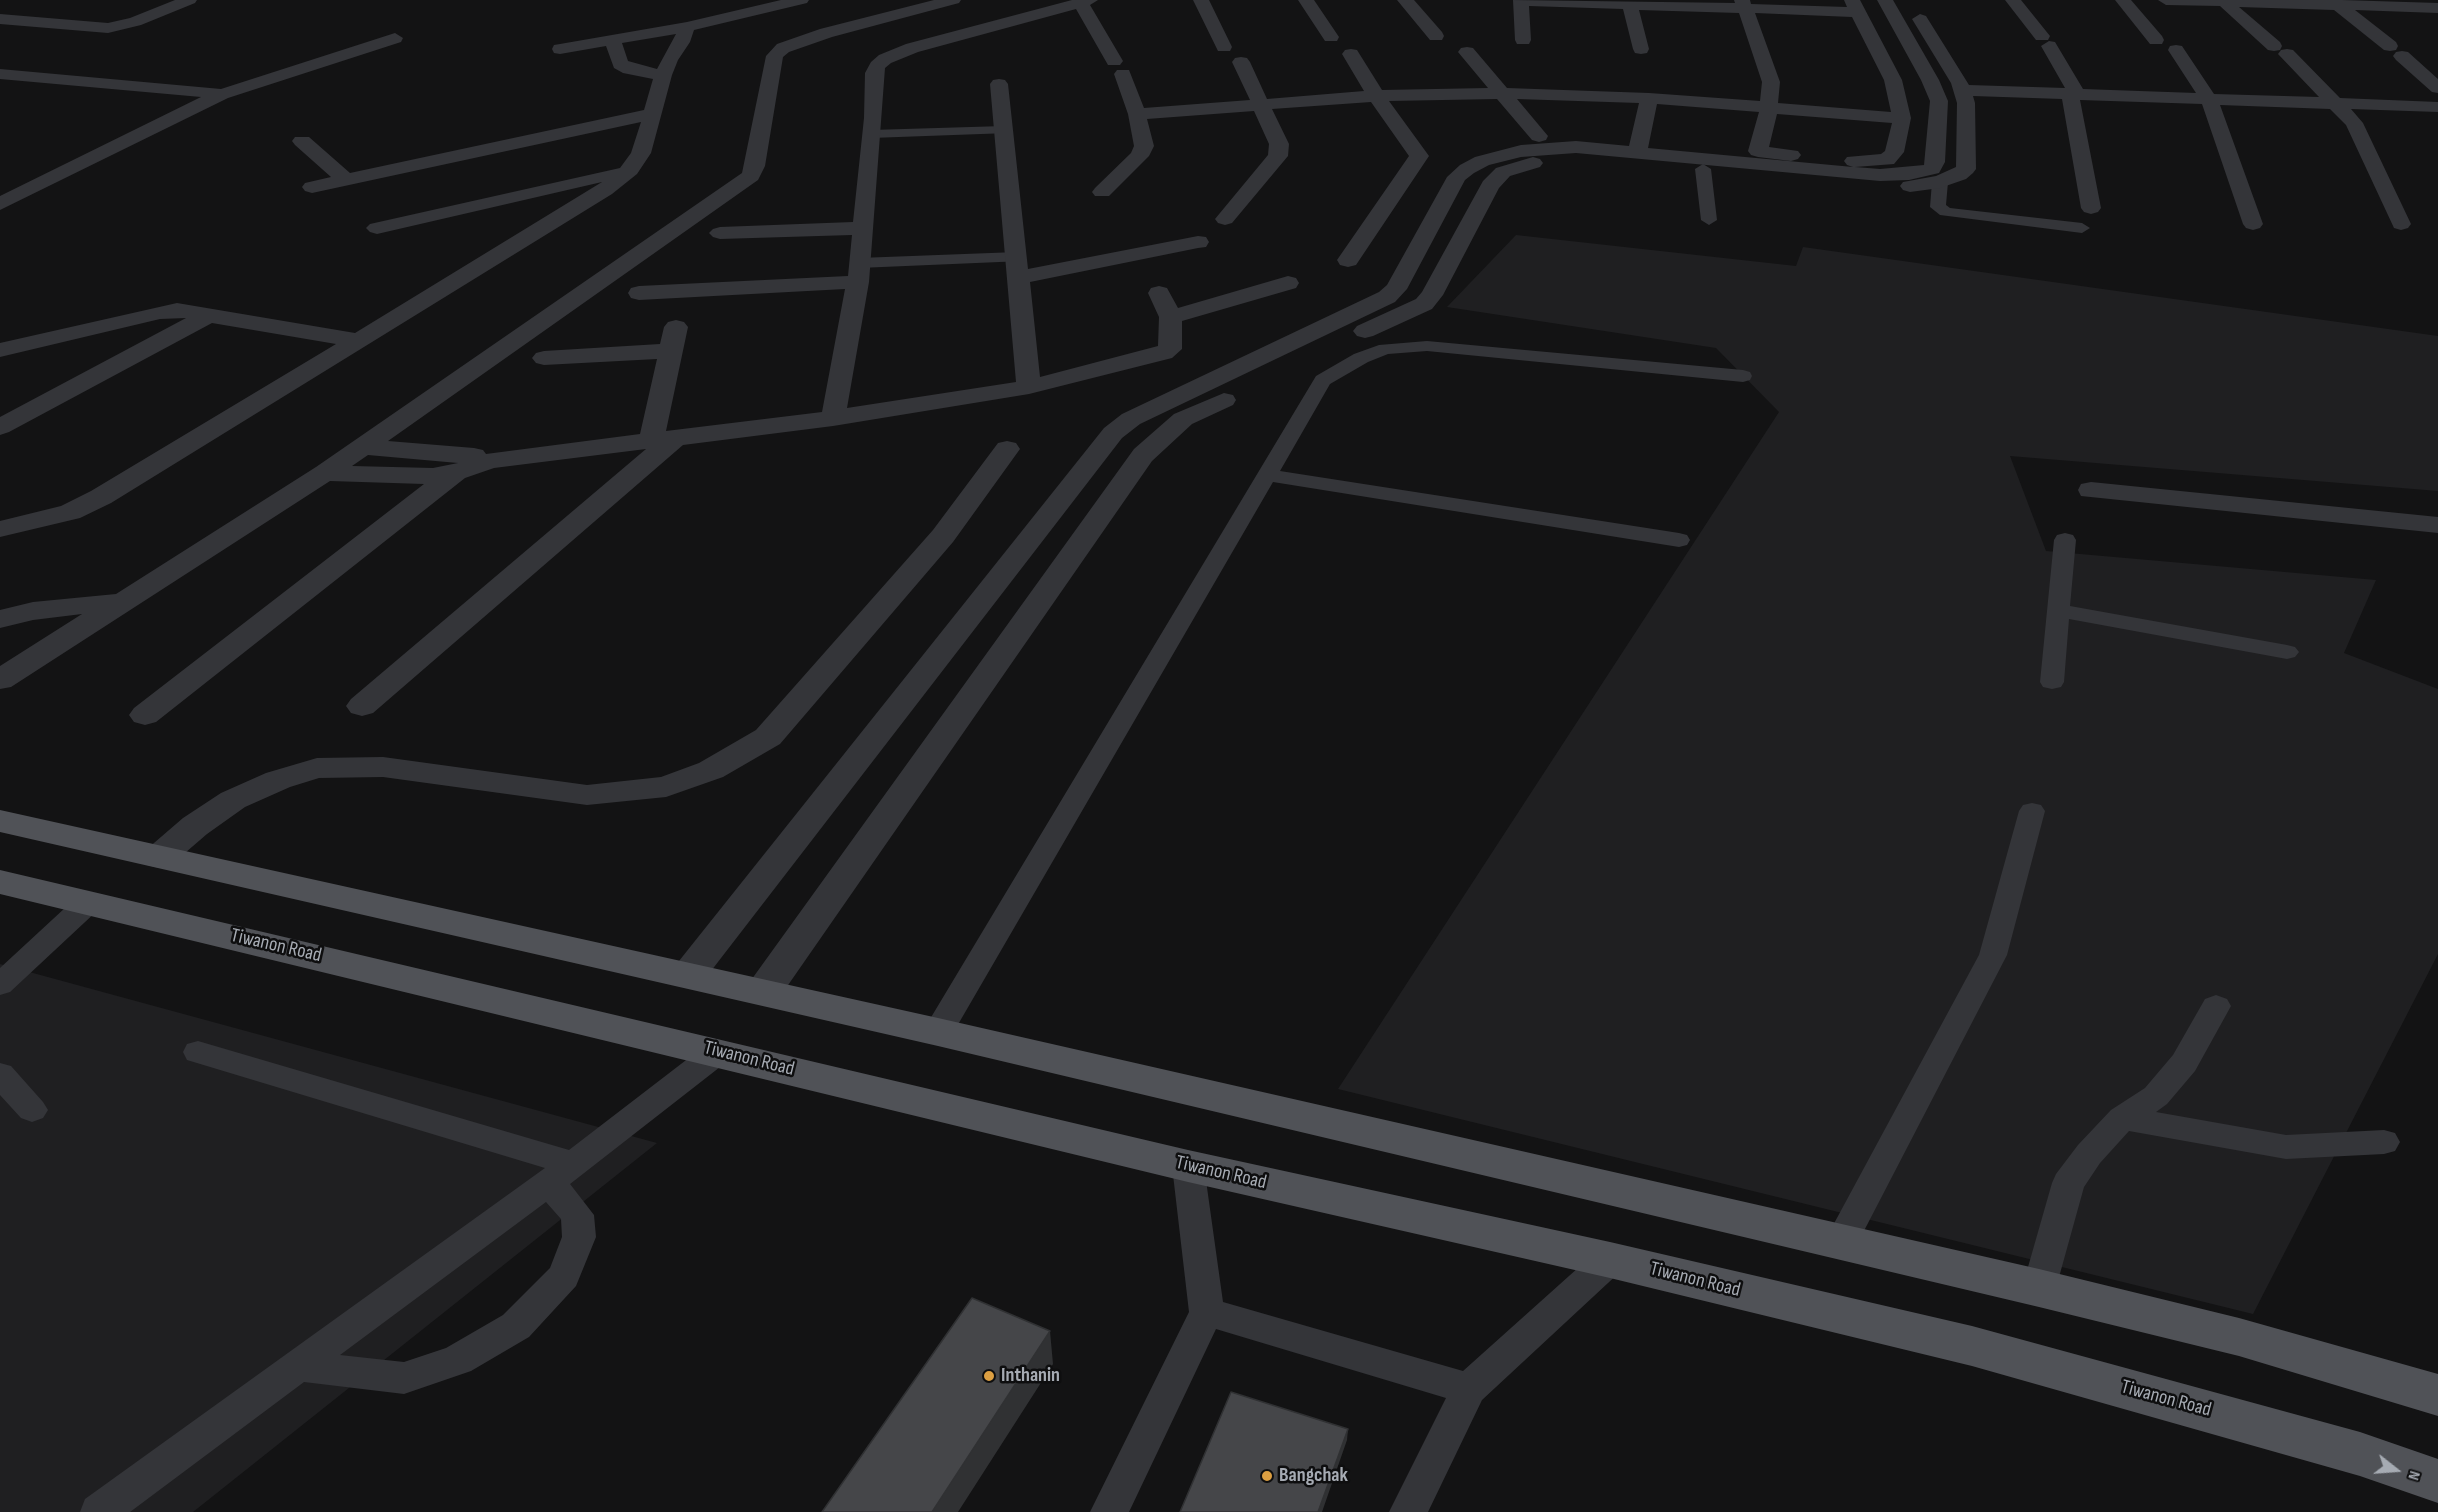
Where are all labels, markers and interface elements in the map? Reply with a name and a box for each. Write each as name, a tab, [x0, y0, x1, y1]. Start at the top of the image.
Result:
street label: Tiwanon Road	[228, 924, 324, 968]
street label: Tiwanon Road	[701, 1036, 797, 1082]
street label: Tiwanon Road	[1173, 1151, 1269, 1195]
street label: Tiwanon Road	[1647, 1257, 1743, 1303]
place label: Inthanin	[1001, 1364, 1060, 1388]
marker: Inthanin	[982, 1369, 996, 1383]
street label: Tiwanon Road	[2118, 1375, 2214, 1423]
north arrow	[2366, 1440, 2426, 1500]
place label: Bangchak	[1279, 1464, 1348, 1488]
marker: Bangchak	[1260, 1469, 1274, 1483]
text: N	[2403, 1469, 2424, 1482]

